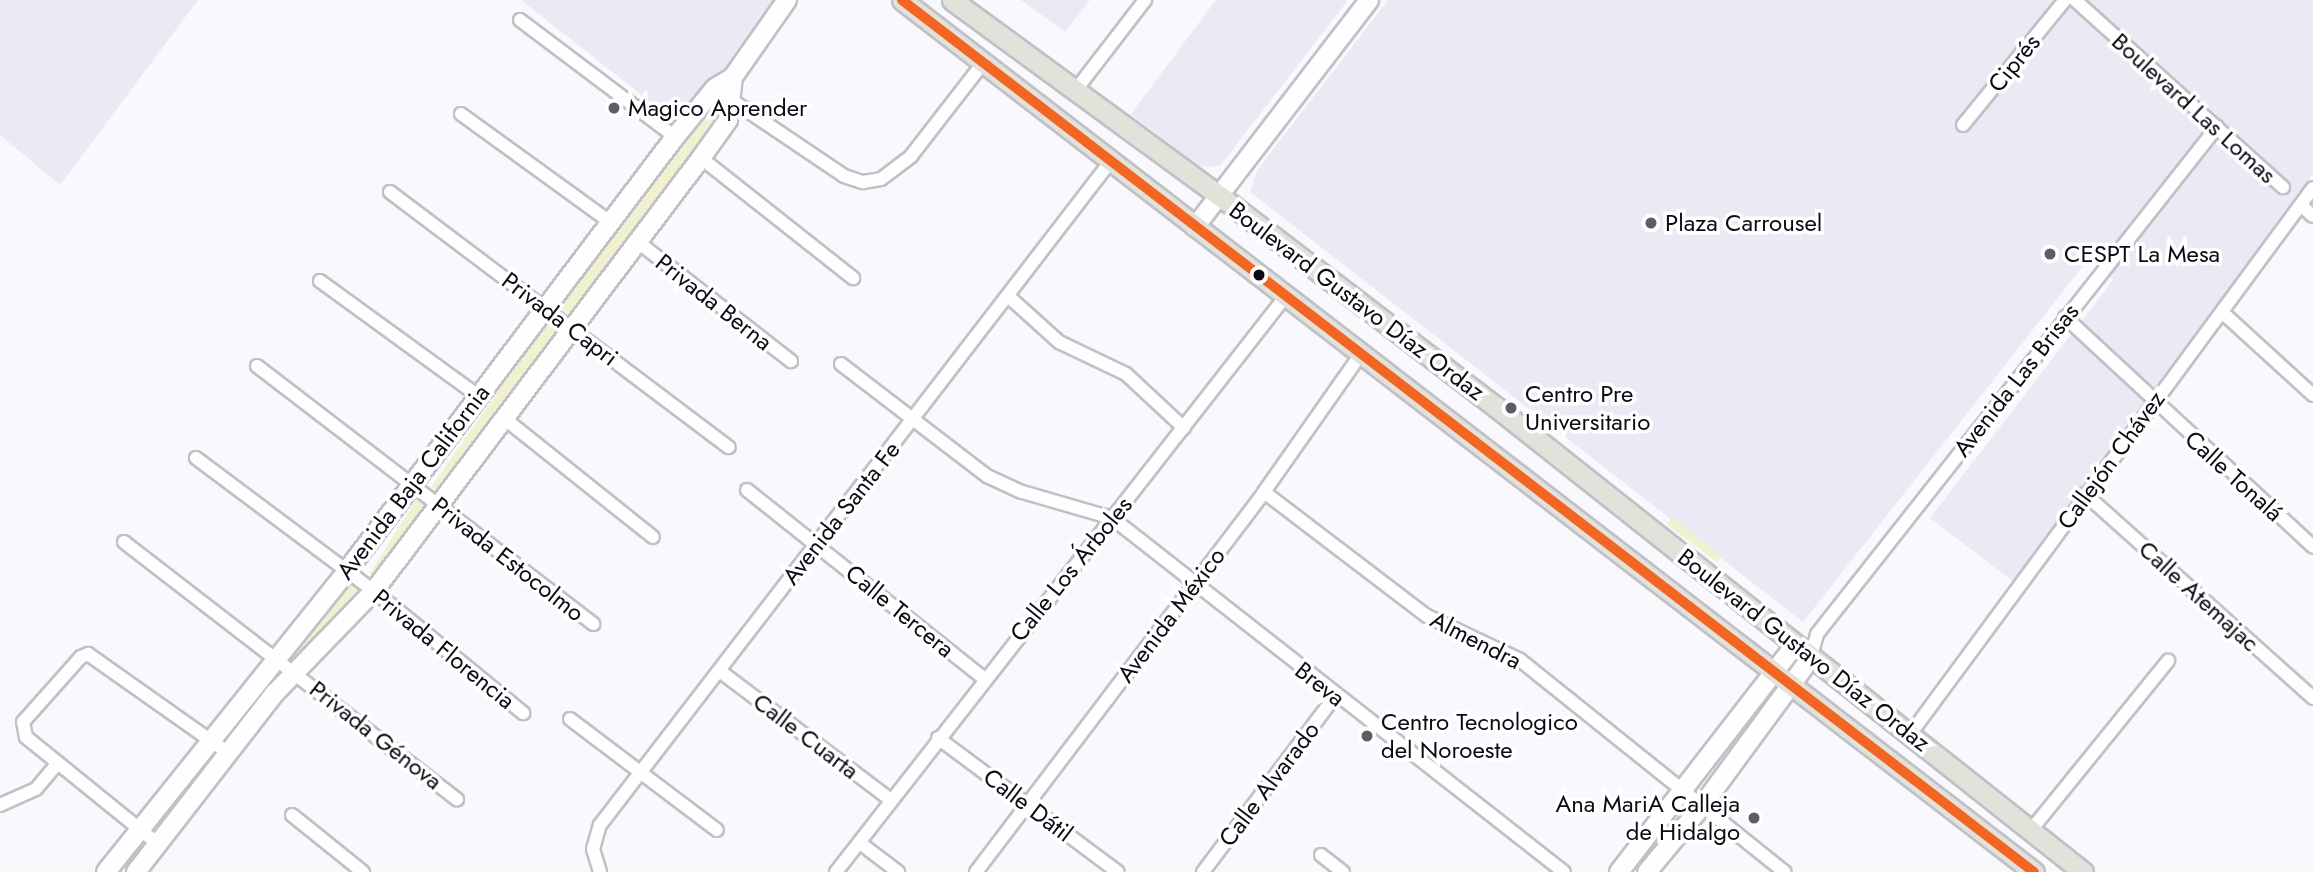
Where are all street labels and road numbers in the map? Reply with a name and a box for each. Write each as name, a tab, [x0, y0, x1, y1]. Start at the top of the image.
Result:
street label: Boulevard Las Lomas	[2106, 27, 2282, 189]
street label: Ciprés	[1982, 28, 2046, 98]
street label: Boulevard Gustavo Díaz Ordaz	[1224, 196, 1490, 406]
street label: Privada Berna	[650, 248, 778, 356]
street label: Privada Capri	[496, 266, 624, 372]
street label: Avenida Las Brisas	[1947, 298, 2085, 462]
street label: Avenida Baja California	[330, 379, 496, 585]
street label: Callejón Chávez	[2051, 385, 2171, 535]
street label: Calle Tonalá	[2179, 425, 2289, 527]
street label: Avenida Santa Fe	[776, 436, 906, 590]
street label: Privada Estocolmo	[426, 491, 590, 627]
street label: Calle Los Árboles	[1004, 491, 1138, 647]
street label: Calle Atemajac	[2133, 535, 2265, 657]
street label: Avenida México	[1111, 542, 1231, 688]
street label: Boulevard Gustavo Díaz Ordaz	[1672, 543, 1936, 757]
street label: Calle Tercera	[840, 559, 960, 663]
street label: Privada Florencia	[367, 583, 521, 715]
street label: Almendra	[1426, 605, 1526, 675]
street label: Breva	[1289, 656, 1351, 712]
street label: Privada Génova	[304, 674, 448, 796]
street label: Calle Cuarta	[748, 687, 864, 785]
street label: Calle Alvarado	[1213, 716, 1325, 852]
street label: Calle Dátil	[978, 762, 1078, 848]

